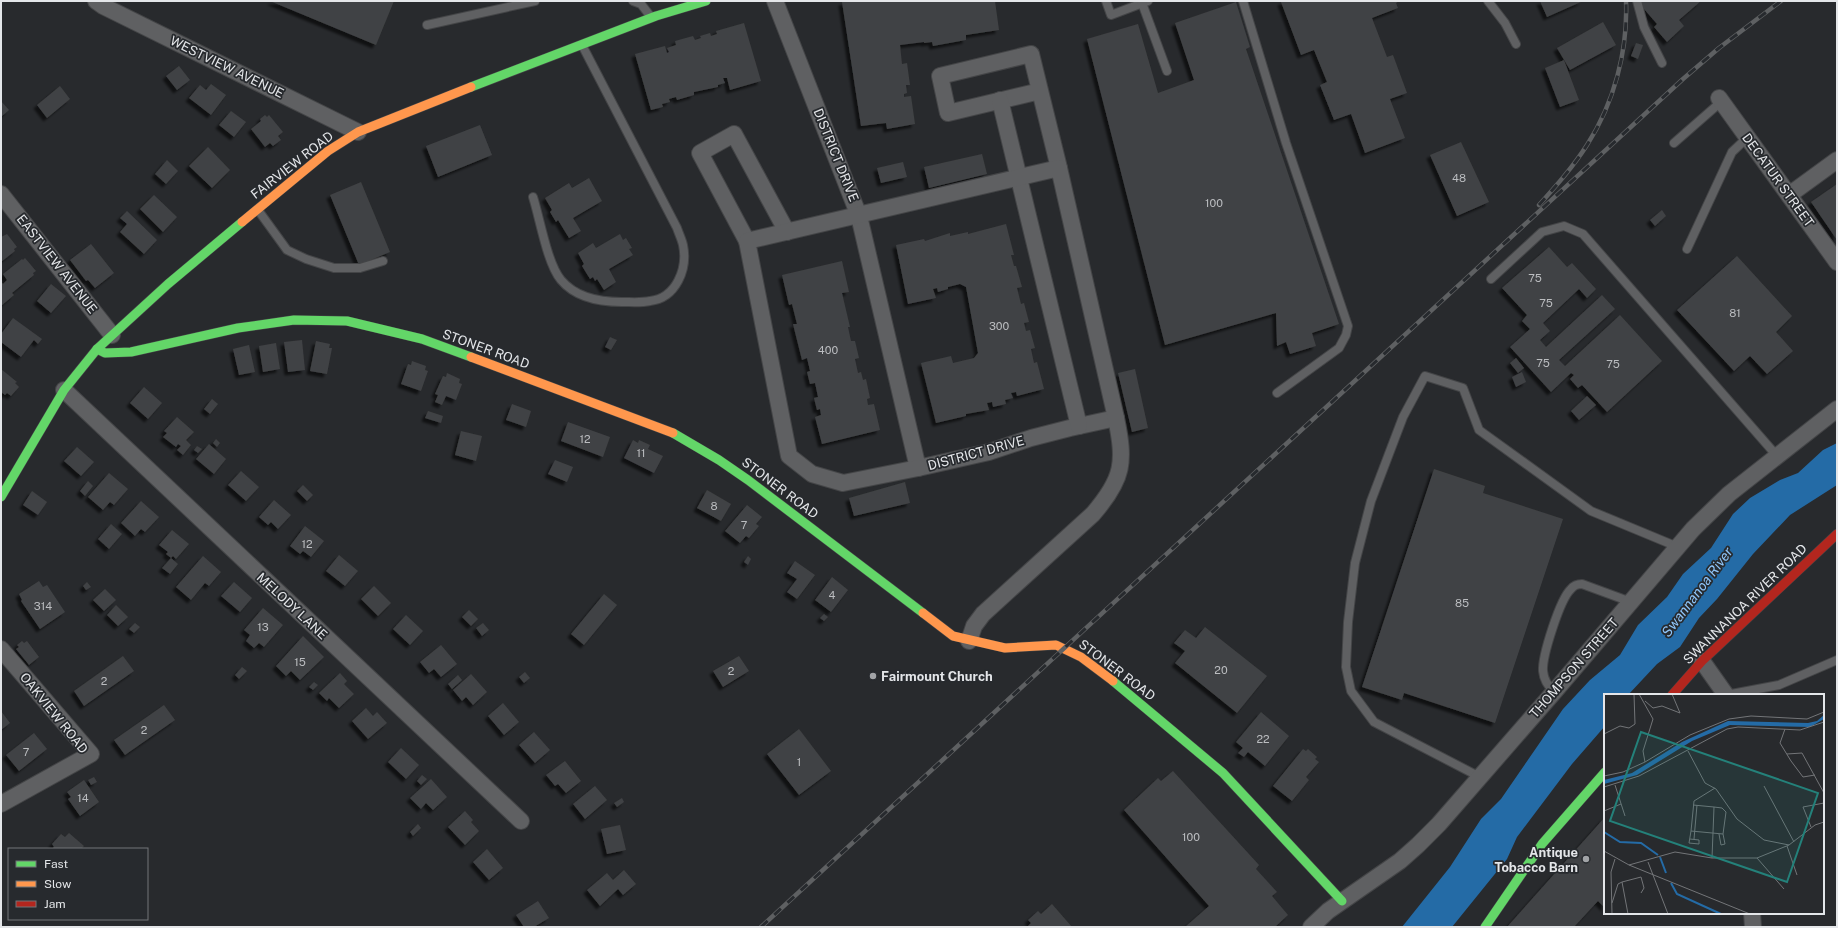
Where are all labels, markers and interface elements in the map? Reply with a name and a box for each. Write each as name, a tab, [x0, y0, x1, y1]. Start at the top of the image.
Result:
street label: WESTVIEW AVENUE	[168, 33, 286, 101]
street label: DISTRICT DRIVE	[810, 106, 862, 204]
street label: FAIRVIEW ROAD	[248, 128, 336, 202]
street label: DECATUR STREET	[1739, 130, 1817, 230]
house number: 48	[1452, 172, 1466, 184]
house number: 100	[1205, 197, 1223, 209]
street label: EASTVIEW AVENUE	[14, 212, 100, 316]
house number: 75	[1528, 272, 1542, 284]
house number: 75	[1539, 297, 1553, 309]
house number: 81	[1729, 307, 1741, 319]
house number: 300	[989, 320, 1009, 332]
street label: STONER ROAD	[440, 326, 532, 372]
house number: 400	[818, 344, 838, 356]
house number: 75	[1536, 357, 1550, 369]
house number: 75	[1606, 358, 1620, 370]
house number: 12	[579, 433, 591, 445]
street label: DISTRICT DRIVE	[926, 433, 1026, 473]
house number: 11	[637, 447, 645, 459]
street label: STONER ROAD	[739, 454, 821, 522]
house number: 8	[710, 500, 718, 512]
house number: 7	[741, 519, 748, 531]
house number: 12	[301, 538, 313, 550]
street label: SWANNANOA RIVER ROAD	[1680, 541, 1810, 667]
water label: Swannanoa River	[1658, 543, 1736, 640]
street label: MELODY LANE	[254, 570, 330, 642]
house number: 4	[829, 589, 836, 601]
house number: 85	[1455, 597, 1469, 609]
house number: 314	[34, 600, 52, 612]
street label: THOMPSON STREET	[1527, 615, 1622, 721]
house number: 13	[257, 621, 269, 633]
street label: STONER ROAD	[1076, 636, 1158, 704]
house number: 15	[294, 656, 306, 668]
house number: 20	[1214, 664, 1228, 676]
house number: 2	[728, 665, 735, 677]
place label: Fairmount Church	[881, 669, 993, 684]
street label: OAKVIEW ROAD	[17, 670, 91, 756]
marker: Fairmount Church	[868, 671, 878, 681]
house number: 2	[101, 675, 108, 687]
inset map	[1604, 694, 1824, 914]
house number: 2	[141, 724, 148, 736]
house number: 22	[1256, 733, 1270, 745]
house number: 7	[23, 746, 30, 758]
house number: 1	[797, 756, 801, 768]
house number: 14	[77, 792, 89, 804]
house number: 100	[1182, 831, 1200, 843]
place label: Antique Tobacco Barn	[1494, 845, 1578, 875]
legend	[8, 848, 148, 920]
marker: Antique Tobacco Barn	[1581, 854, 1591, 864]
text: Fast	[44, 857, 69, 871]
text: Slow	[44, 877, 72, 891]
text: Jam	[44, 897, 66, 911]

